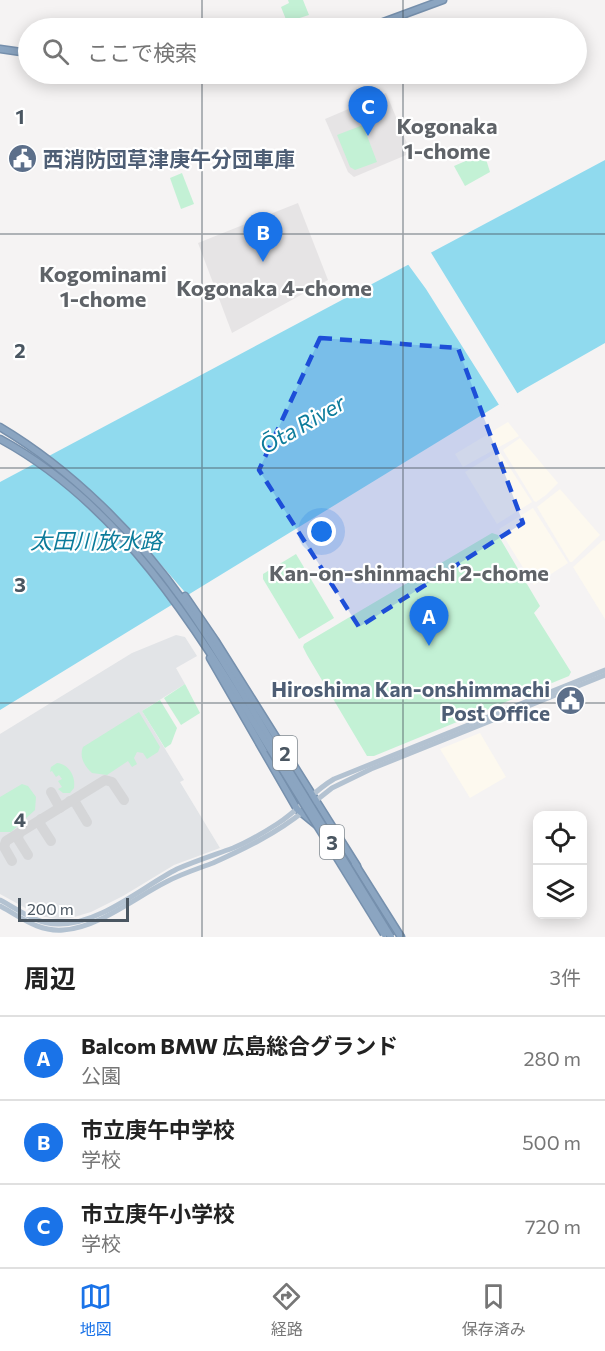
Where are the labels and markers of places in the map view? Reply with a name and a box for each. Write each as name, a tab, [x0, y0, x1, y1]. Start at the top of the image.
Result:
pin: C	[348, 86, 388, 136]
public building icon: 西消防団草津庚午分団車庫	[6, 142, 38, 174]
place label: 西消防団草津庚午分団車庫	[43, 146, 295, 171]
pin: B	[244, 212, 282, 262]
pin: A	[410, 596, 448, 646]
place label: Hiroshima Kan-onshimmachi Post Office	[271, 676, 550, 725]
public building icon: Hiroshima Kan-onshimmachi Post Office	[555, 684, 587, 716]

